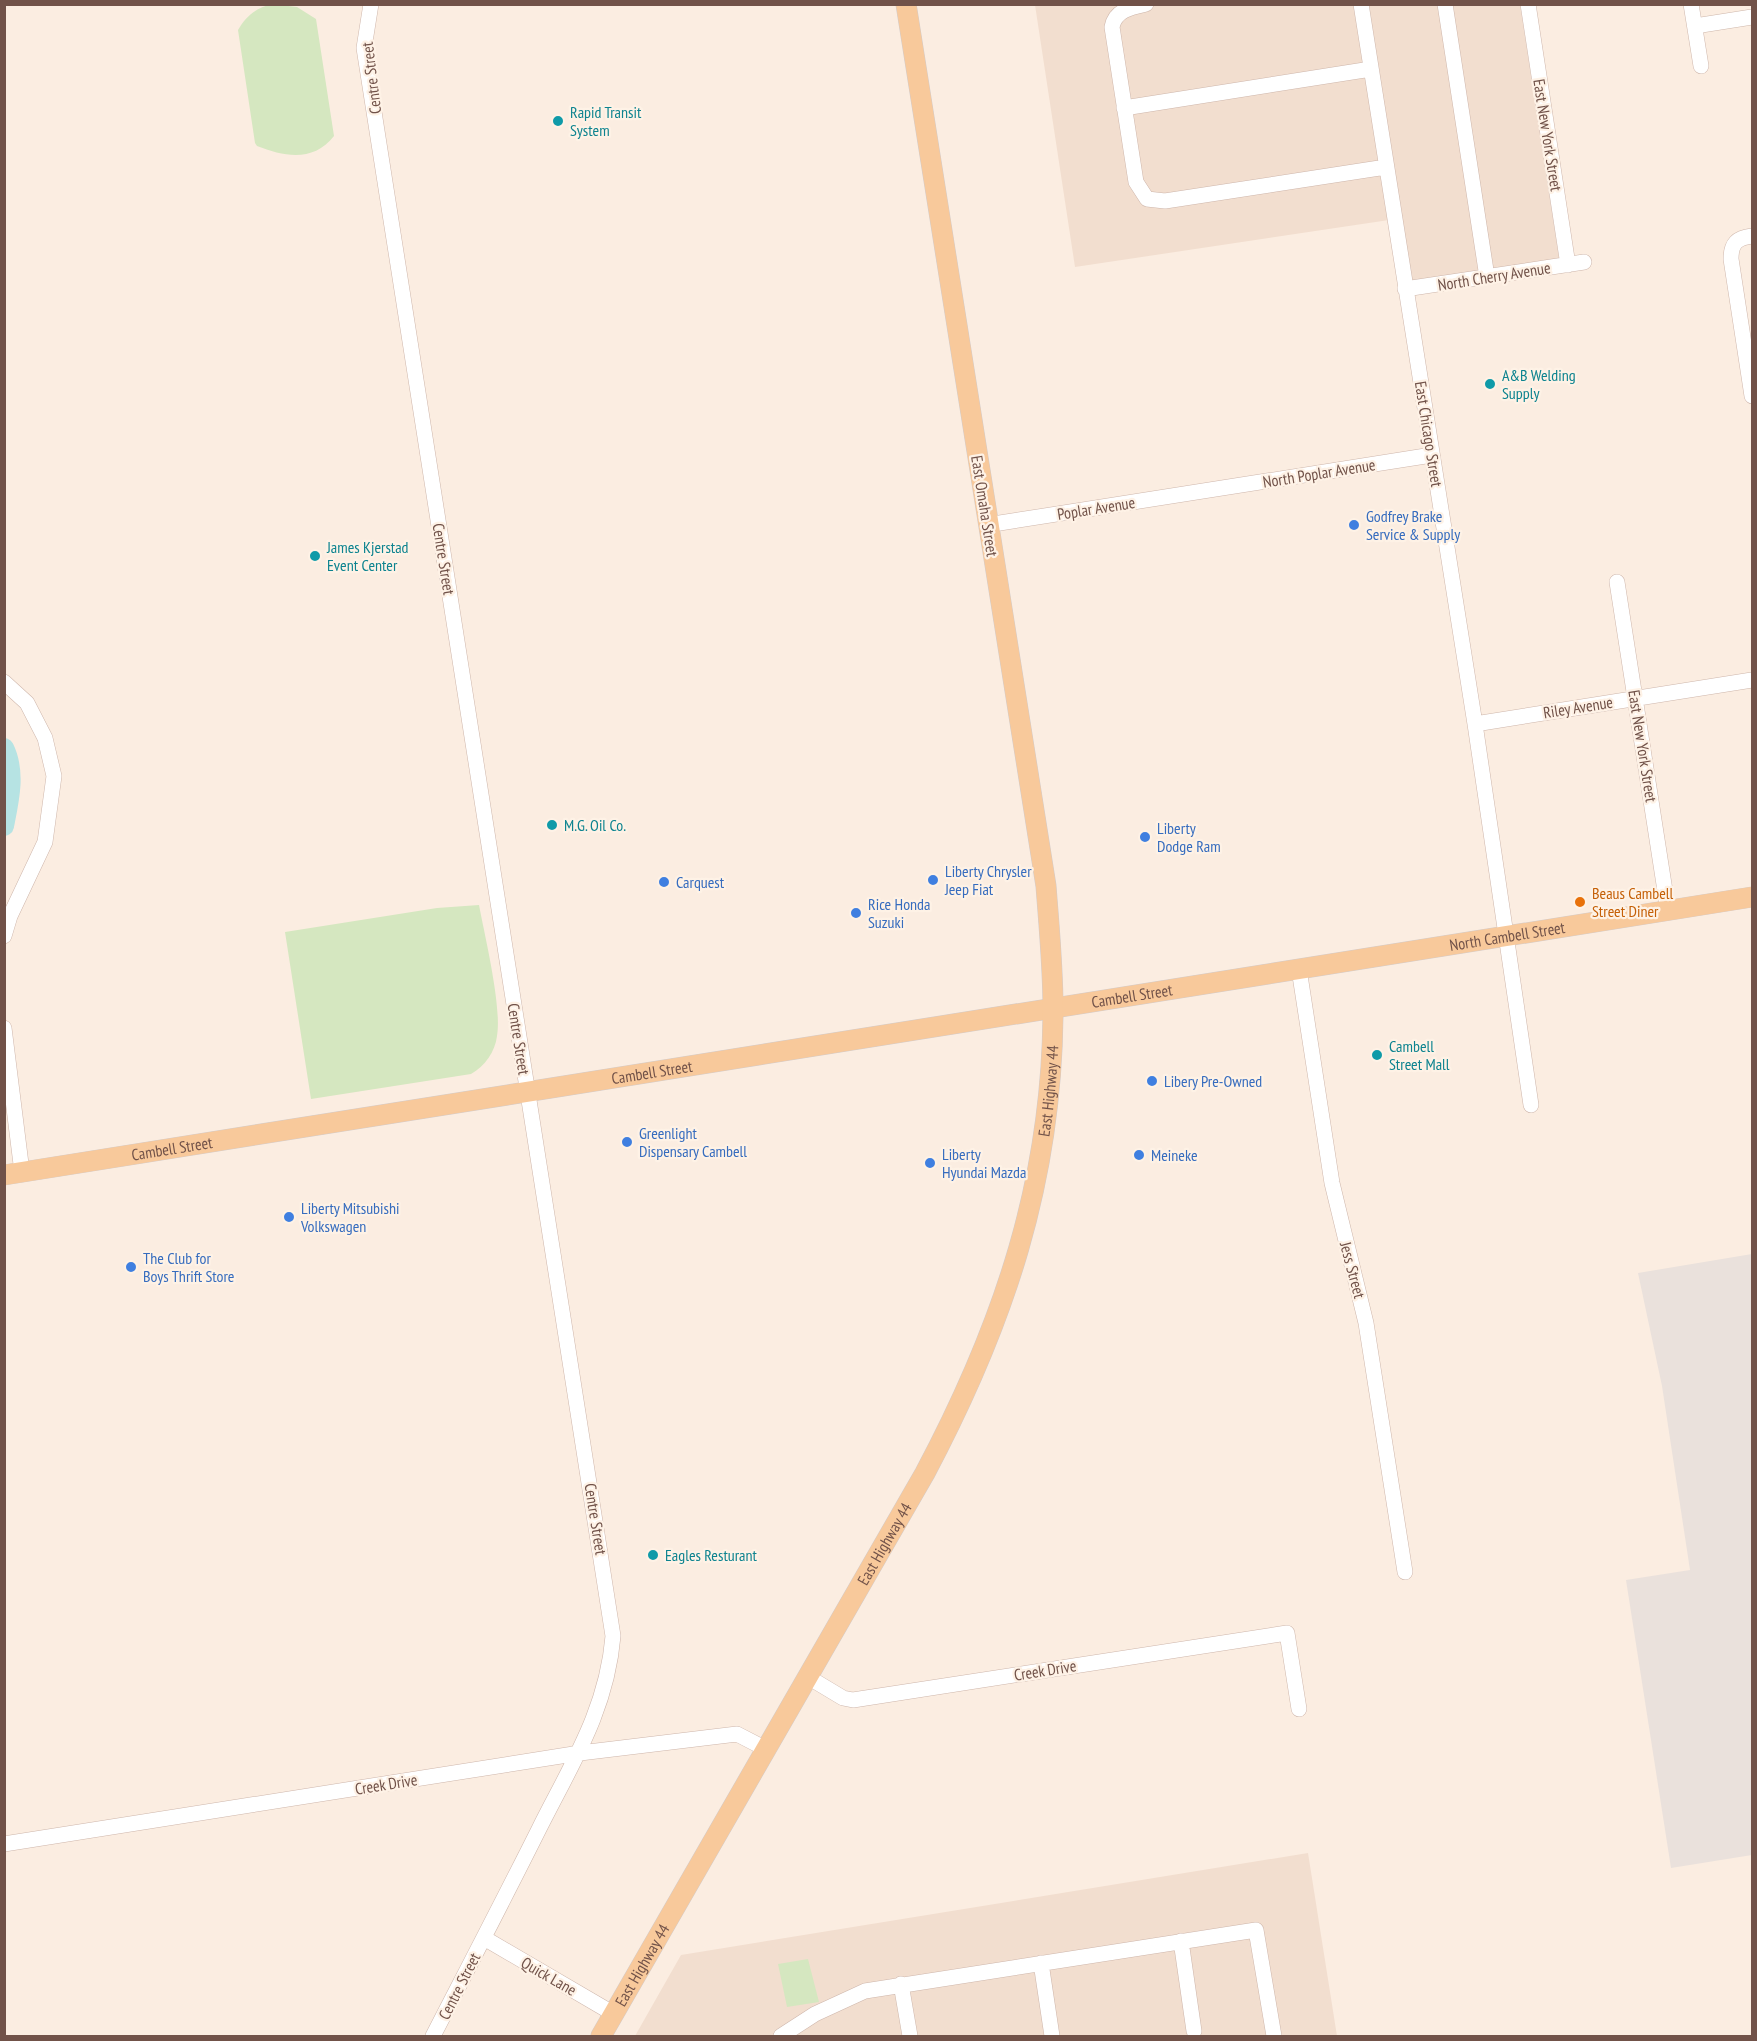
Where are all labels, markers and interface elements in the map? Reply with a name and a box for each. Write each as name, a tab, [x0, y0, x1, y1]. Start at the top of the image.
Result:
street label: Centre Street	[357, 40, 385, 115]
street label: East New York Street	[1529, 77, 1567, 193]
place label: Rapid Transit System	[570, 102, 642, 140]
marker: Rapid Transit System	[551, 114, 565, 128]
street label: North Cherry Avenue	[1436, 257, 1552, 295]
place label: A&B Welding Supply	[1502, 365, 1576, 403]
marker: A&B Welding Supply	[1483, 377, 1497, 391]
street label: East Chicago Street	[1411, 380, 1447, 489]
street label: East Omaha Street	[967, 454, 1003, 559]
street label: North Poplar Avenue	[1261, 454, 1377, 492]
street label: Poplar Avenue	[1056, 492, 1136, 524]
place label: Godfrey Brake Service & Supply	[1366, 506, 1460, 544]
marker: Godfrey Brake Service & Supply	[1347, 518, 1361, 532]
street label: Centre Street	[428, 522, 460, 597]
place label: James Kjerstad Event Center	[326, 537, 409, 575]
marker: James Kjerstad Event Center	[308, 549, 322, 563]
street label: East New York Street	[1624, 688, 1662, 804]
street label: Riley Avenue	[1542, 692, 1614, 722]
place label: M.G. Oil Co.	[564, 815, 626, 835]
marker: M.G. Oil Co.	[545, 818, 559, 832]
place label: Liberty Dodge Ram	[1157, 818, 1221, 856]
marker: Liberty Dodge Ram	[1138, 830, 1152, 844]
place label: Liberty Chrysler Jeep Fiat	[944, 861, 1032, 899]
place label: Carquest	[676, 872, 725, 892]
marker: Liberty Chrysler Jeep Fiat	[926, 873, 940, 887]
marker: Carquest	[657, 875, 671, 889]
place label: Beaus Cambell Street Diner	[1592, 883, 1674, 921]
place label: Rice Honda Suzuki	[868, 894, 930, 932]
marker: Beaus Cambell Street Diner	[1573, 895, 1587, 909]
marker: Rice Honda Suzuki	[849, 906, 863, 920]
street label: North Cambell Street	[1448, 917, 1567, 955]
street label: Cambell Street	[1090, 979, 1174, 1012]
street label: Centre Street	[503, 1002, 535, 1077]
place label: Cambell Street Mall	[1389, 1036, 1450, 1074]
street label: East Highway 44	[1034, 1045, 1062, 1138]
marker: Cambell Street Mall	[1370, 1048, 1384, 1062]
street label: Cambell Street	[610, 1056, 694, 1088]
place label: Libery Pre-Owned	[1164, 1071, 1262, 1091]
marker: Libery Pre-Owned	[1145, 1074, 1159, 1088]
place label: Greenlight Dispensary Cambell	[639, 1123, 747, 1161]
street label: Cambell Street	[130, 1132, 214, 1165]
marker: Greenlight Dispensary Cambell	[620, 1135, 634, 1149]
place label: Liberty Hyundai Mazda	[942, 1144, 1026, 1182]
place label: Meineke	[1151, 1145, 1198, 1165]
marker: Meineke	[1132, 1148, 1146, 1162]
marker: Liberty Hyundai Mazda	[923, 1156, 937, 1170]
place label: Liberty Mitsubishi Volkswagen	[300, 1198, 399, 1236]
marker: Liberty Mitsubishi Volkswagen	[282, 1210, 296, 1224]
street label: Jess Street	[1336, 1239, 1370, 1301]
place label: The Club for Boys Thrift Store	[143, 1248, 234, 1286]
marker: The Club for Boys Thrift Store	[124, 1260, 138, 1274]
street label: Centre Street	[580, 1482, 612, 1557]
street label: East Highway 44	[853, 1499, 916, 1588]
place label: Eagles Resturant	[665, 1545, 758, 1565]
marker: Eagles Resturant	[646, 1548, 660, 1562]
street label: Creek Drive	[1012, 1655, 1078, 1685]
street label: Creek Drive	[353, 1769, 419, 1799]
street label: East Highway 44	[610, 1920, 673, 2010]
street label: Centre Street	[434, 1949, 485, 2023]
street label: Quick Lane	[518, 1952, 580, 2000]

